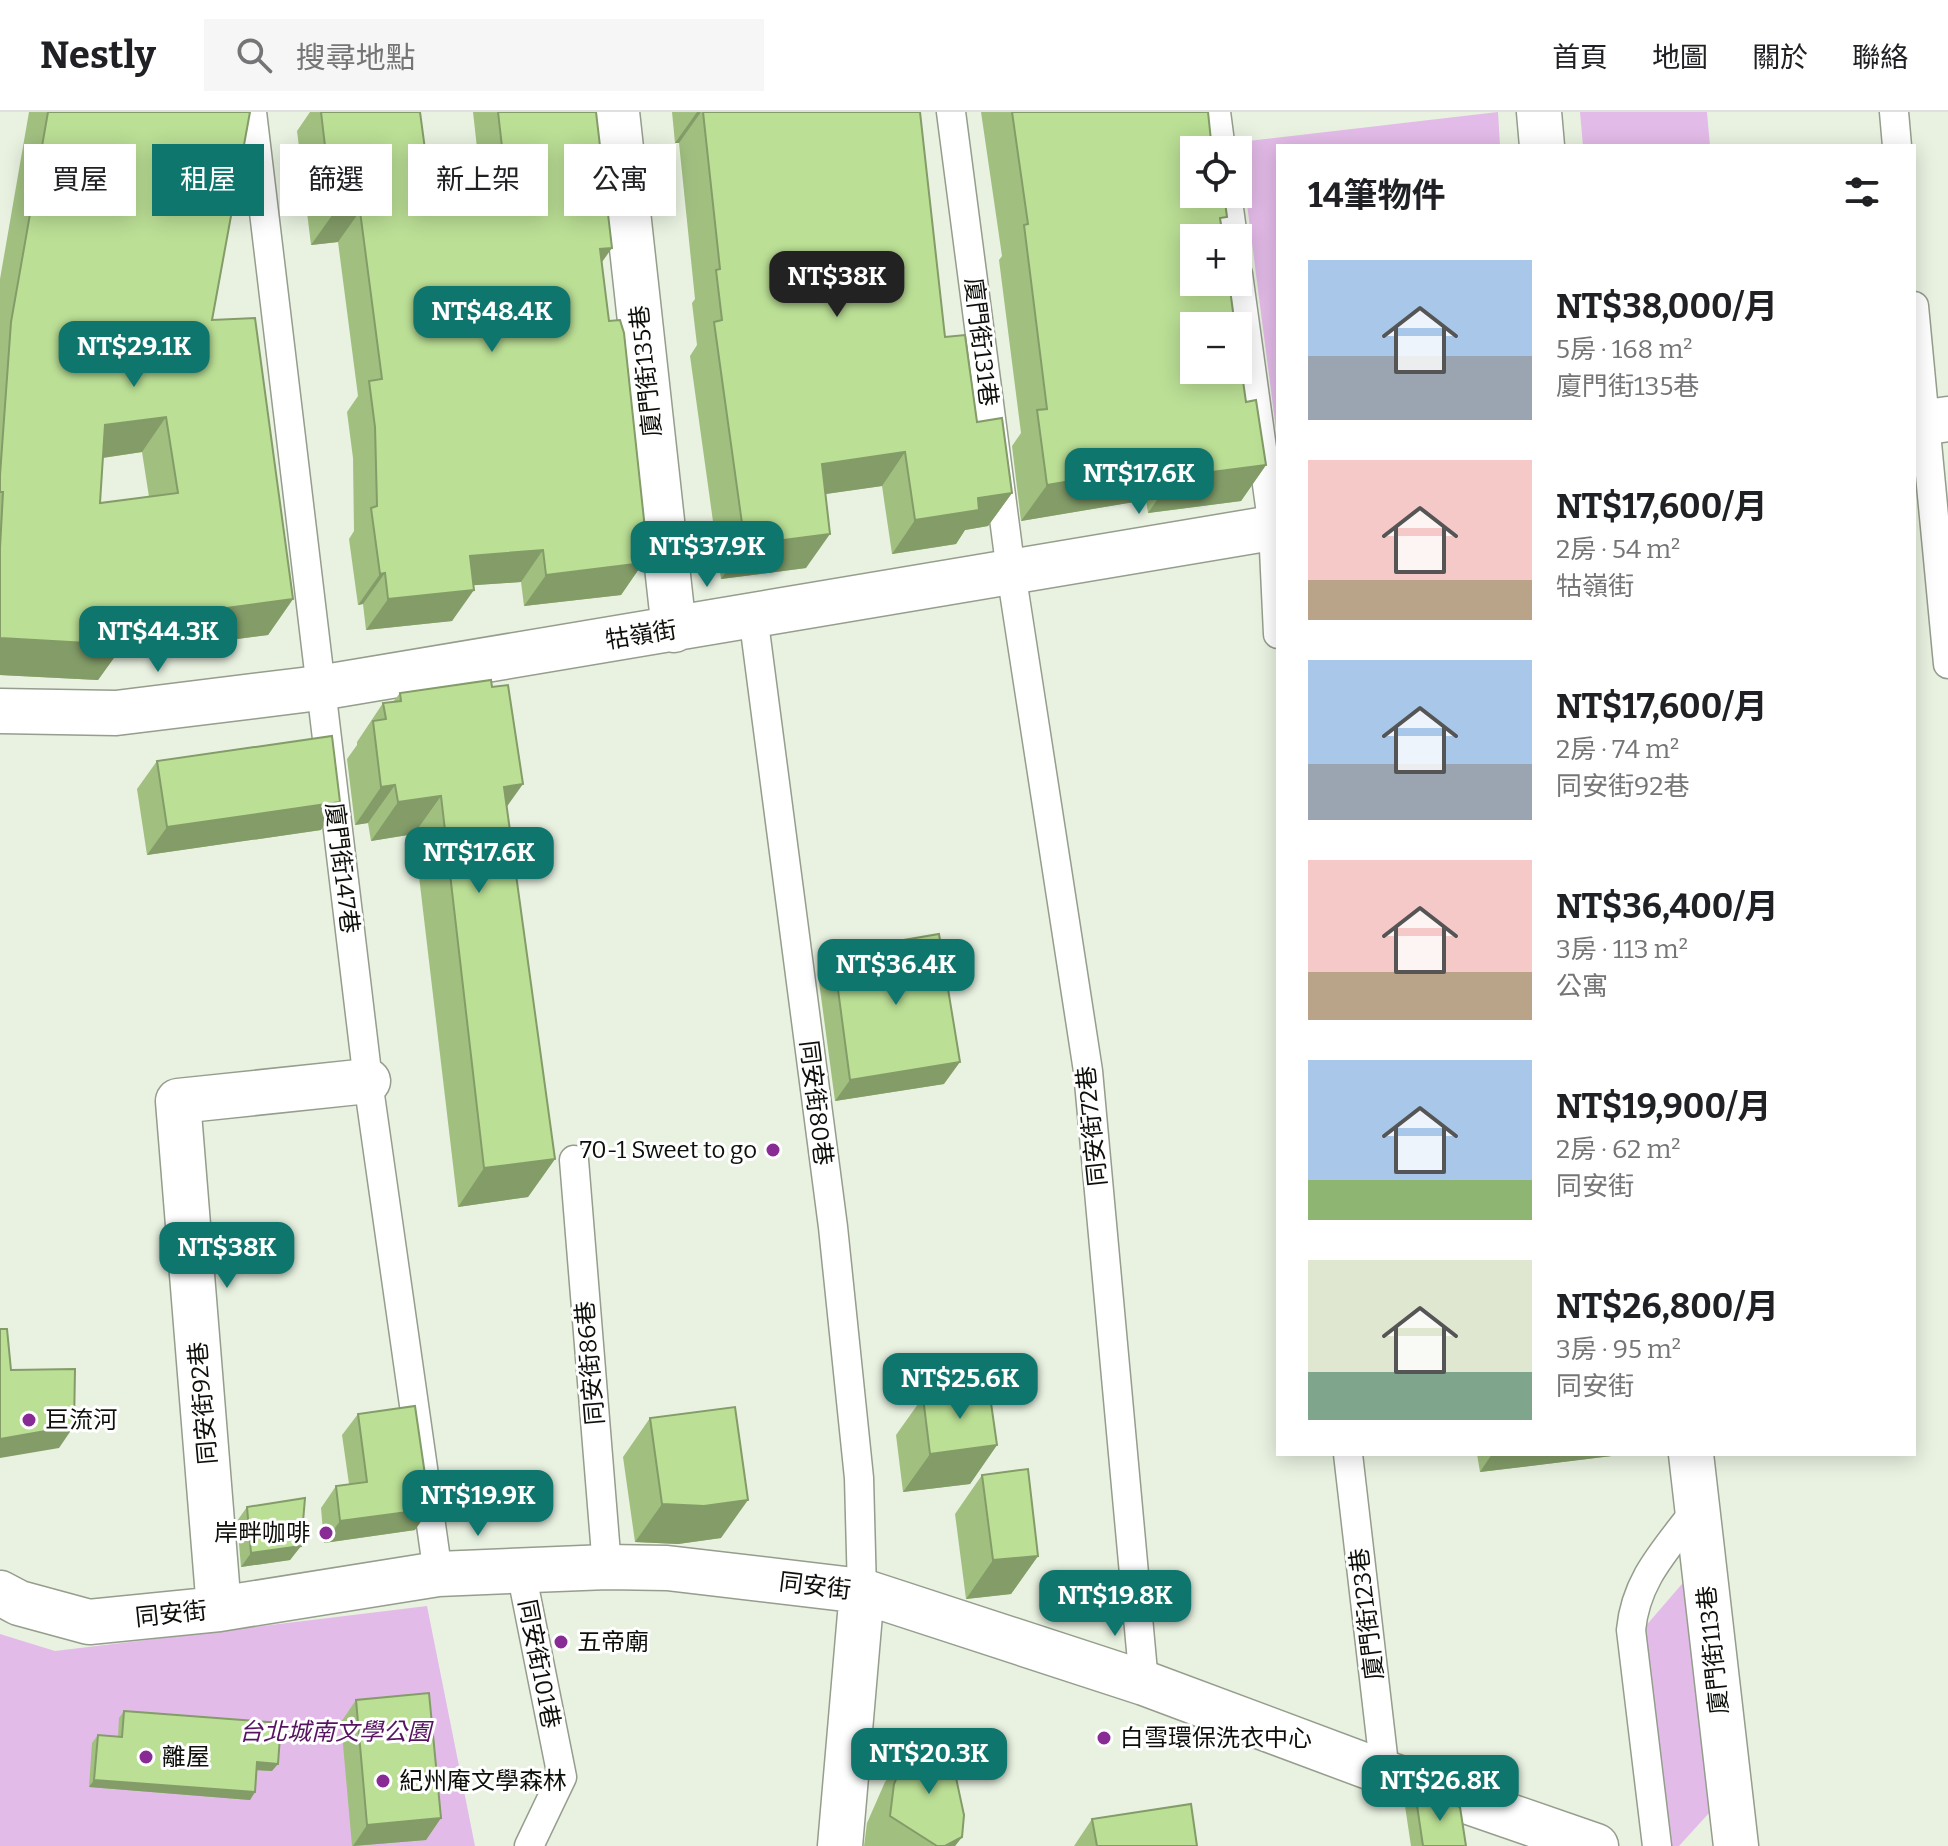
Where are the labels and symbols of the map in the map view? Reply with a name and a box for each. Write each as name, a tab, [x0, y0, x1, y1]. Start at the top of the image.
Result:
pin: NT$38K	[772, 251, 902, 319]
street label: 廈門街131巷	[959, 276, 1003, 408]
pin: NT$48.4K	[409, 286, 575, 354]
street label: 廈門街135巷	[625, 304, 667, 438]
pin: NT$29.1K	[51, 321, 217, 389]
pin: NT$17.6K	[1056, 448, 1222, 516]
pin: NT$37.9K	[624, 521, 790, 589]
pin: NT$44.3K	[75, 606, 241, 674]
street label: 牯嶺街	[603, 616, 679, 654]
street label: 廈門街147巷	[320, 801, 364, 935]
pin: NT$17.6K	[396, 827, 562, 895]
pin: NT$36.4K	[813, 939, 979, 1007]
street label: 同安街80巷	[794, 1039, 838, 1167]
street label: 同安街72巷	[1072, 1064, 1112, 1188]
place label: 70-1 Sweet to go	[580, 1136, 757, 1164]
marker: 70-1 Sweet to go	[764, 1141, 782, 1159]
pin: NT$38K	[162, 1222, 292, 1290]
street label: 同安街86巷	[571, 1300, 609, 1426]
street label: 同安街92巷	[184, 1340, 222, 1466]
pin: NT$25.6K	[877, 1353, 1043, 1421]
place label: 巨流河	[45, 1406, 117, 1434]
marker: 巨流河	[20, 1411, 38, 1429]
pin: NT$19.9K	[395, 1470, 561, 1538]
place label: 岸畔咖啡	[214, 1519, 310, 1547]
marker: 岸畔咖啡	[317, 1524, 335, 1542]
street label: 廈門街123巷	[1345, 1547, 1389, 1681]
street label: 同安街	[778, 1568, 852, 1604]
pin: NT$19.8K	[1032, 1570, 1198, 1638]
street label: 廈門街113巷	[1692, 1584, 1734, 1716]
street label: 同安街	[134, 1596, 208, 1632]
street label: 同安街101巷	[513, 1597, 565, 1731]
place label: 五帝廟	[577, 1628, 649, 1656]
marker: 五帝廟	[552, 1633, 570, 1651]
park label: 台北城南文學公園	[239, 1718, 434, 1746]
place label: 白雪環保洗衣中心	[1120, 1724, 1312, 1752]
pin: NT$20.3K	[846, 1728, 1012, 1796]
marker: 白雪環保洗衣中心	[1095, 1729, 1113, 1747]
place label: 離屋	[162, 1743, 210, 1771]
marker: 離屋	[137, 1748, 155, 1766]
pin: NT$26.8K	[1357, 1755, 1523, 1823]
place label: 紀州庵文學森林	[399, 1767, 567, 1795]
marker: 紀州庵文學森林	[374, 1772, 392, 1790]

